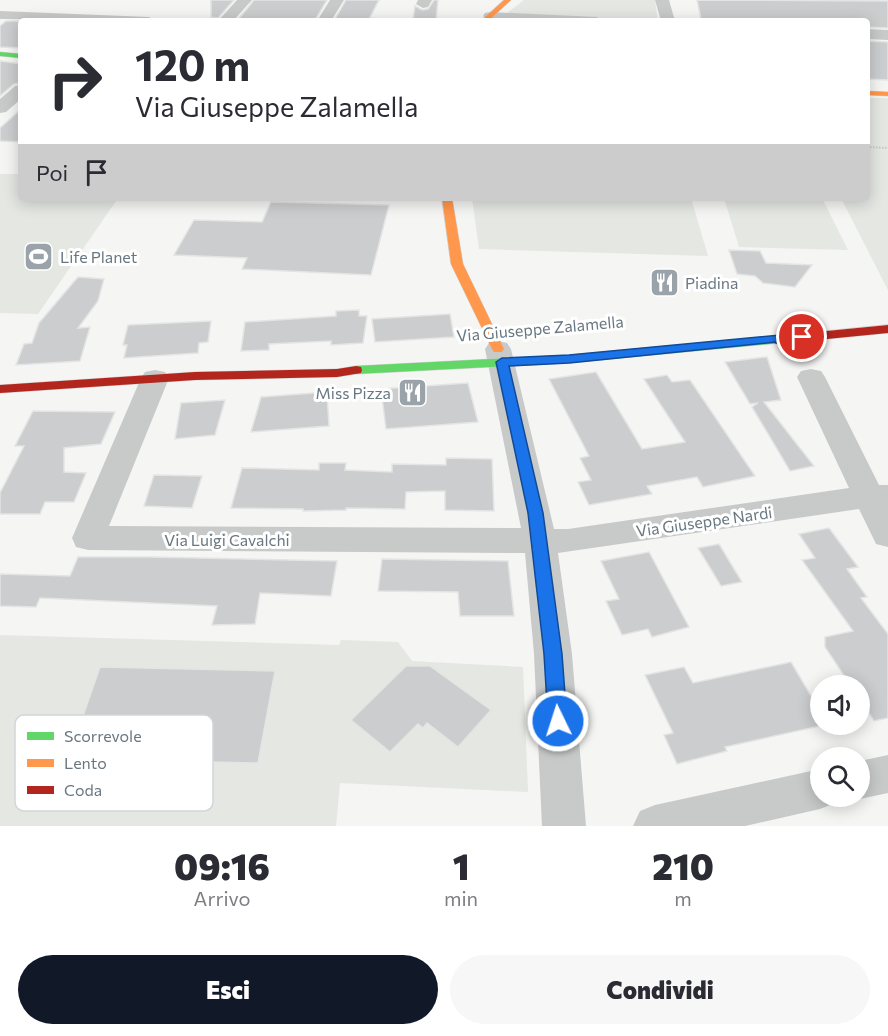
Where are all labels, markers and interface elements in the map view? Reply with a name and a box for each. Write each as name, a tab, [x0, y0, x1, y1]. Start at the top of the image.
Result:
text: 120 m	[135, 38, 250, 90]
icon: right	[36, 42, 114, 120]
text: Via Giuseppe Zalamella	[135, 90, 418, 123]
icon: arrive	[80, 156, 113, 189]
text: Poi	[36, 159, 68, 186]
sports icon: Life Planet	[23, 240, 55, 272]
place label: Life Planet	[60, 247, 138, 266]
restaurant icon: Piadina	[648, 266, 680, 298]
place label: Piadina	[685, 273, 738, 292]
street label: Via Giuseppe Zalamella	[456, 311, 624, 345]
pin	[776, 311, 827, 362]
icon: arrive	[785, 320, 818, 353]
restaurant icon: Miss Pizza	[396, 376, 428, 408]
place label: Miss Pizza	[316, 383, 391, 402]
street label: Via Giuseppe Nardi	[635, 502, 773, 540]
street label: Via Luigi Cavalchi	[164, 530, 290, 549]
map controls	[810, 675, 870, 807]
button: sound	[810, 675, 870, 735]
position arrow	[526, 689, 590, 753]
legend	[15, 715, 213, 811]
text: Scorrevole	[64, 726, 142, 745]
button: search	[810, 747, 870, 807]
text: Lento	[64, 753, 107, 772]
text: Coda	[64, 780, 102, 799]
text: 09:16	[174, 843, 270, 887]
text: 1	[453, 843, 469, 887]
text: 210	[652, 843, 714, 887]
text: Arrivo	[194, 886, 250, 910]
text: min	[444, 886, 478, 910]
text: m	[674, 886, 692, 910]
button: Esci	[18, 955, 438, 1024]
button: Condividi	[450, 955, 870, 1024]

